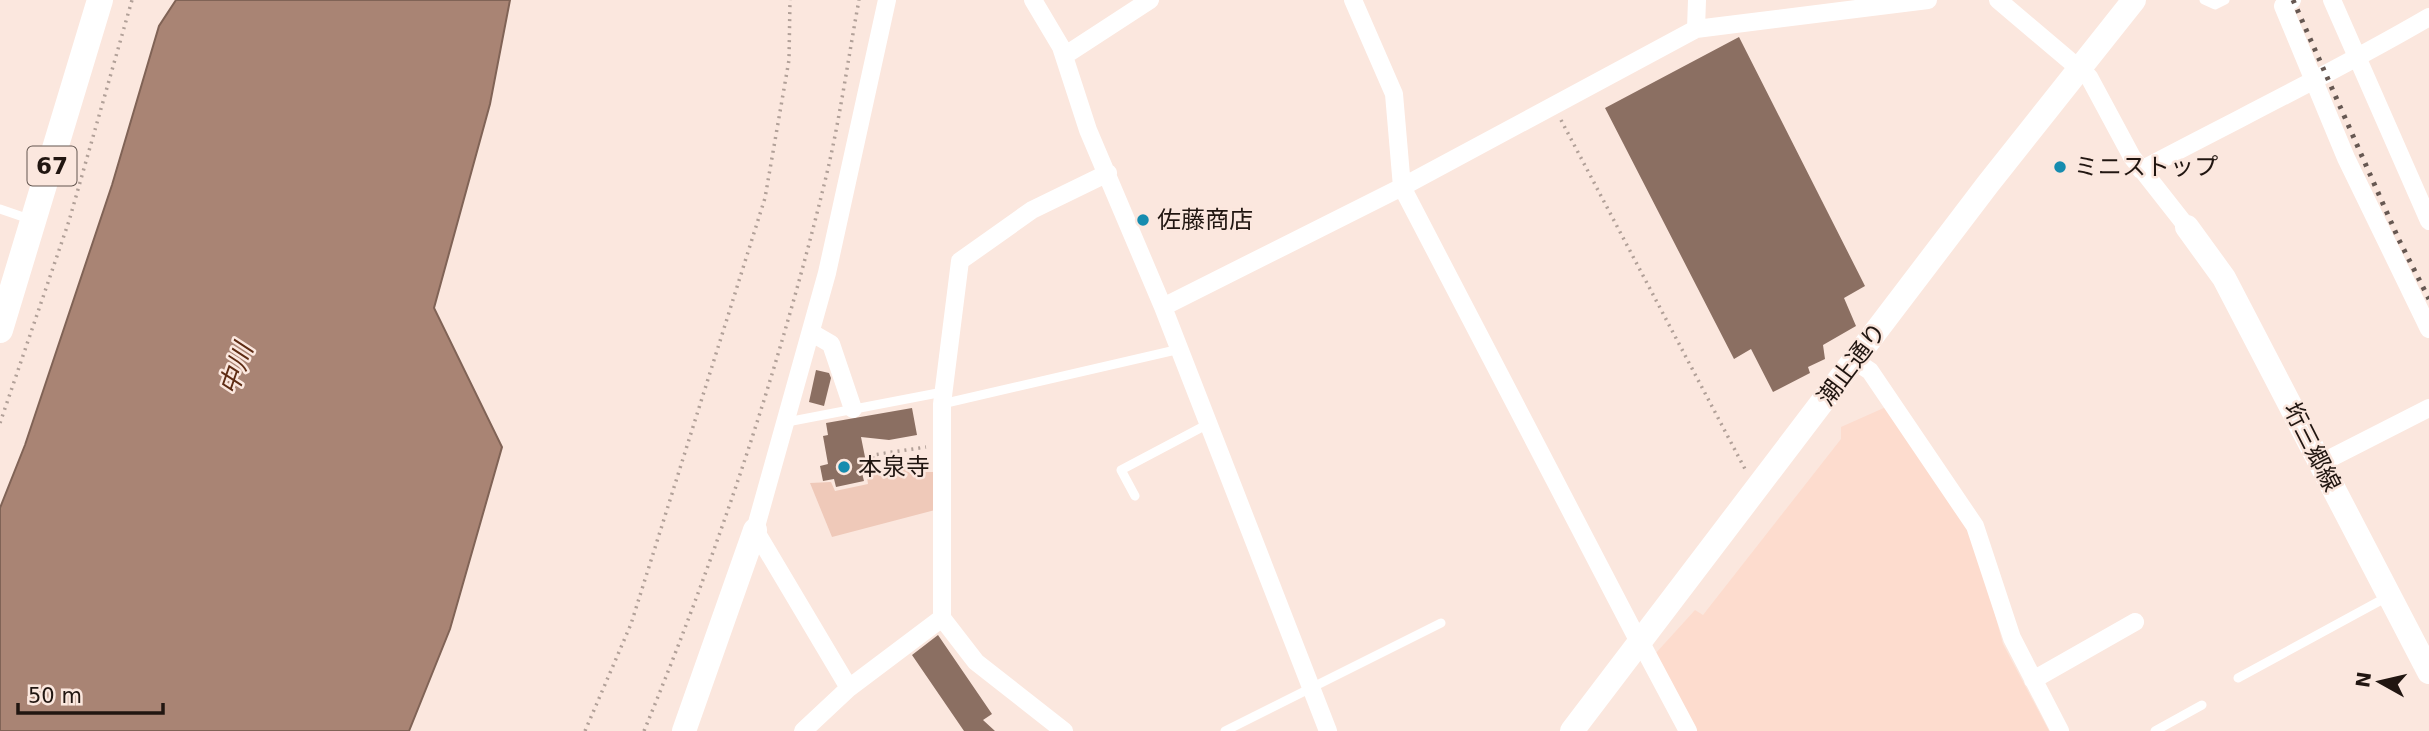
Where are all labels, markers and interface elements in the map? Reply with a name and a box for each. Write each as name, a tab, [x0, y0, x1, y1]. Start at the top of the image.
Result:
road number: 67	[28, 146, 76, 186]
place label: ミニストップ	[2074, 153, 2218, 181]
marker: ミニストップ	[2052, 159, 2068, 175]
place label: 佐藤商店	[1157, 206, 1253, 234]
marker: 佐藤商店	[1135, 212, 1151, 228]
street label: 潮止通り	[1812, 317, 1892, 411]
water label: 中川	[213, 337, 260, 398]
street label: 垳三郷線	[2278, 398, 2346, 496]
place label: 本泉寺	[858, 453, 930, 481]
marker: 本泉寺	[836, 459, 852, 475]
north arrow	[2345, 647, 2415, 717]
text: N	[2351, 670, 2375, 689]
scale bar	[18, 672, 163, 716]
text: 50 m	[28, 684, 82, 708]

